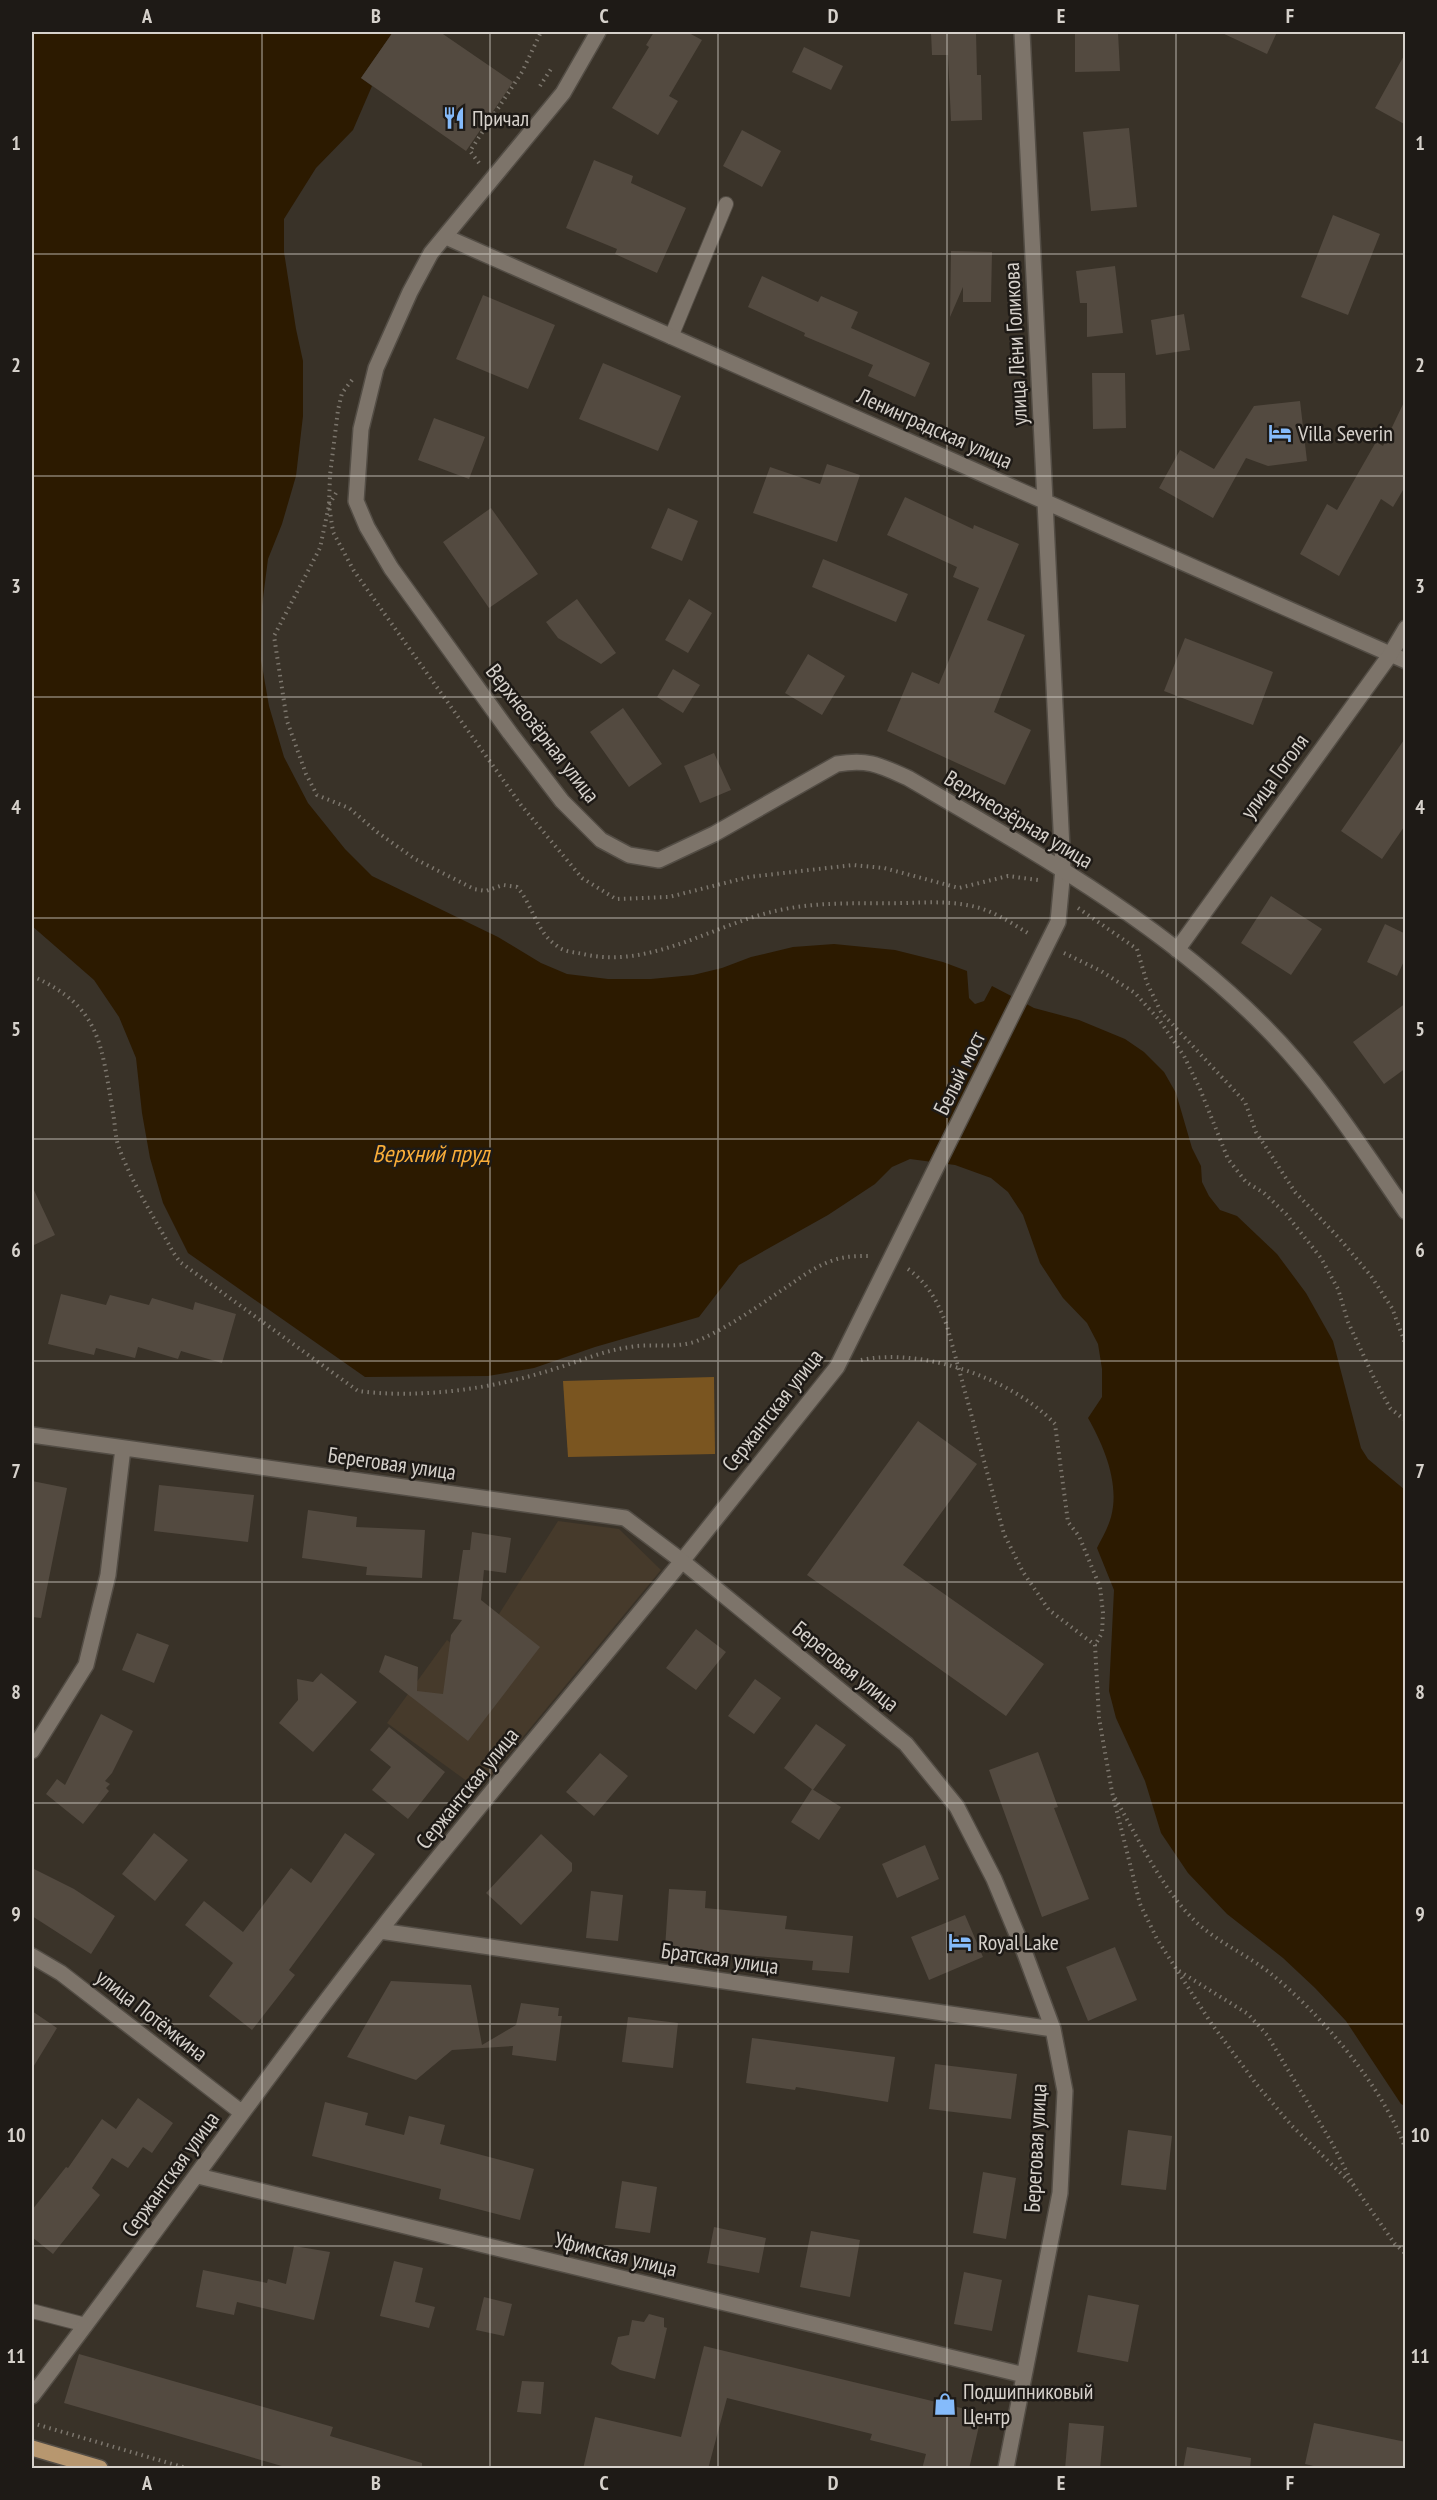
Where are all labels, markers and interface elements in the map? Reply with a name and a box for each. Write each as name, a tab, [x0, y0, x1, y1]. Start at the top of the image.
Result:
text: A	[141, 3, 153, 29]
text: B	[371, 3, 381, 29]
text: C	[599, 3, 609, 29]
text: D	[828, 3, 839, 29]
text: E	[1057, 3, 1065, 29]
text: F	[1286, 3, 1294, 29]
place label: Причал	[472, 104, 529, 132]
restaurant icon: Причал	[441, 105, 467, 131]
text: 1	[11, 130, 21, 156]
text: 1	[1415, 130, 1425, 156]
street label: улица Лёни Голикова	[997, 262, 1033, 426]
text: 2	[11, 352, 21, 378]
text: 2	[1415, 352, 1425, 378]
street label: Ленинградская улица	[852, 381, 1017, 475]
place label: Villa Severin	[1297, 419, 1393, 447]
hotel icon: Villa Severin	[1267, 420, 1293, 446]
text: 3	[11, 573, 21, 599]
text: 3	[1415, 573, 1425, 599]
street label: Верхнеозёрная улица	[480, 658, 606, 808]
street label: улица Гоголя	[1234, 728, 1314, 824]
street label: Верхнеозёрная улица	[940, 764, 1098, 874]
text: 4	[11, 794, 21, 820]
text: 4	[1415, 794, 1425, 820]
text: 5	[11, 1016, 21, 1042]
text: 5	[1415, 1016, 1425, 1042]
street label: Белый мост	[927, 1026, 992, 1119]
water label: Верхний пруд	[372, 1138, 491, 1169]
text: 6	[11, 1237, 21, 1263]
text: 6	[1415, 1237, 1425, 1263]
street label: Сержантская улица	[715, 1343, 829, 1477]
street label: Береговая улица	[326, 1440, 458, 1486]
text: 7	[11, 1458, 21, 1484]
text: 7	[1415, 1458, 1425, 1484]
street label: Береговая улица	[787, 1614, 905, 1718]
text: 8	[11, 1679, 21, 1705]
text: 8	[1415, 1679, 1425, 1705]
street label: Сержантская улица	[409, 1722, 525, 1854]
text: 9	[11, 1901, 21, 1927]
text: 9	[1415, 1901, 1425, 1927]
place label: Royal Lake	[978, 1928, 1059, 1956]
hotel icon: Royal Lake	[947, 1929, 973, 1955]
street label: Братская улица	[659, 1936, 781, 1980]
street label: улица Потёмкина	[90, 1963, 214, 2067]
street label: Береговая улица	[1018, 2083, 1052, 2213]
street label: Сержантская улица	[115, 2106, 225, 2242]
text: 10	[6, 2122, 26, 2148]
text: 10	[1410, 2122, 1430, 2148]
street label: Уфимская улица	[552, 2225, 680, 2283]
text: 11	[6, 2343, 26, 2369]
text: 11	[1410, 2343, 1430, 2369]
place label: Подшипниковый Центр	[963, 2377, 1093, 2430]
shop icon: Подшипниковый Центр	[932, 2391, 958, 2417]
text: A	[141, 2470, 153, 2496]
text: B	[371, 2470, 381, 2496]
text: C	[599, 2470, 609, 2496]
text: D	[828, 2470, 839, 2496]
text: E	[1057, 2470, 1065, 2496]
text: F	[1286, 2470, 1294, 2496]

